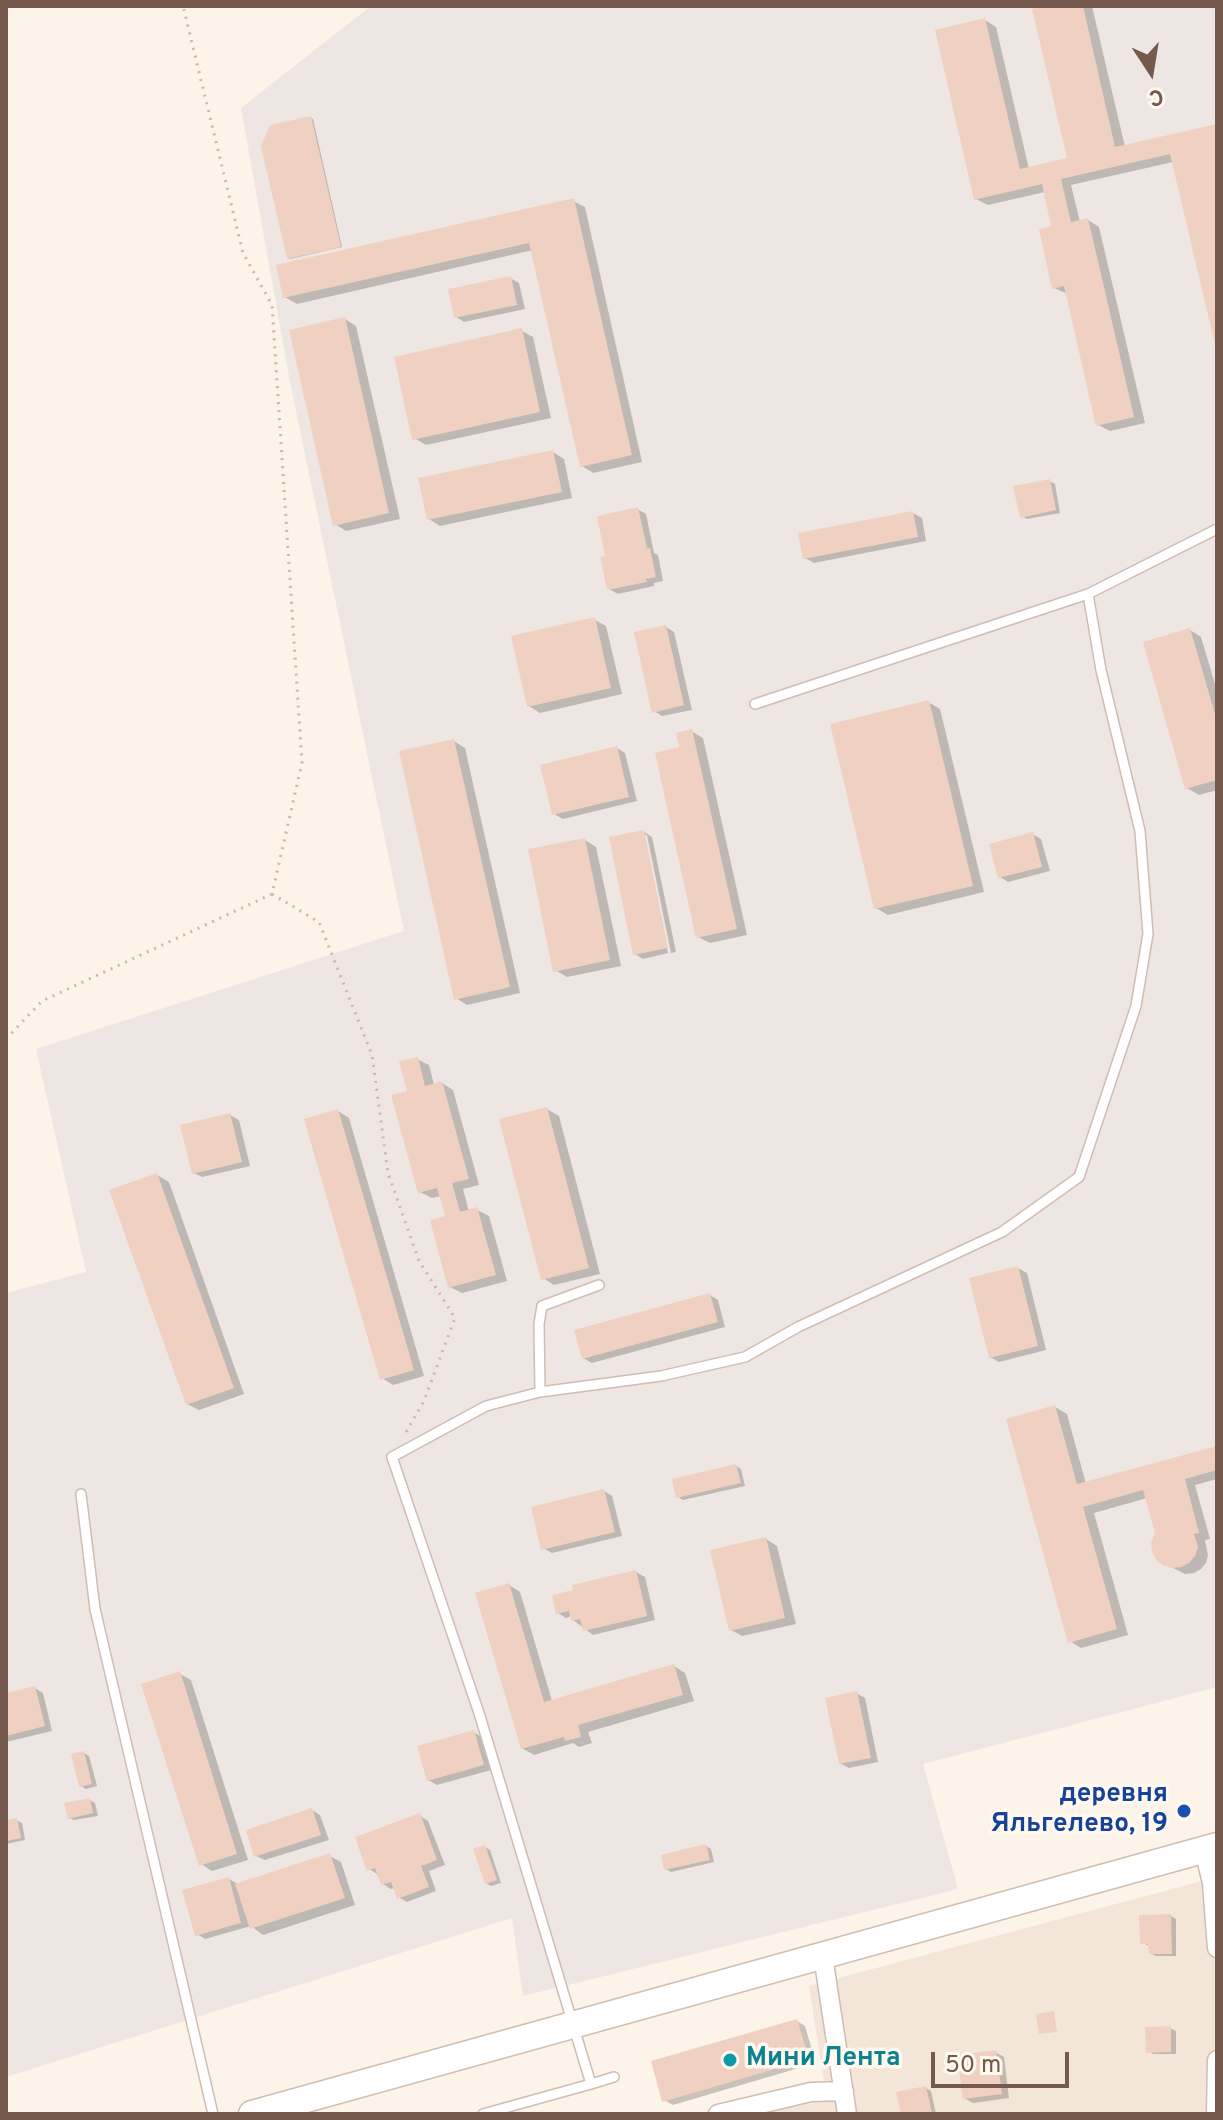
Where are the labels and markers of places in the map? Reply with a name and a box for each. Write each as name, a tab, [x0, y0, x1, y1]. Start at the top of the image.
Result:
place label: деревня Яльгелево, 19	[990, 1780, 1168, 1842]
marker: деревня Яльгелево, 19	[1175, 1802, 1193, 1820]
place label: Мини Лента	[746, 2044, 901, 2076]
marker: Мини Лента	[721, 2051, 739, 2069]

